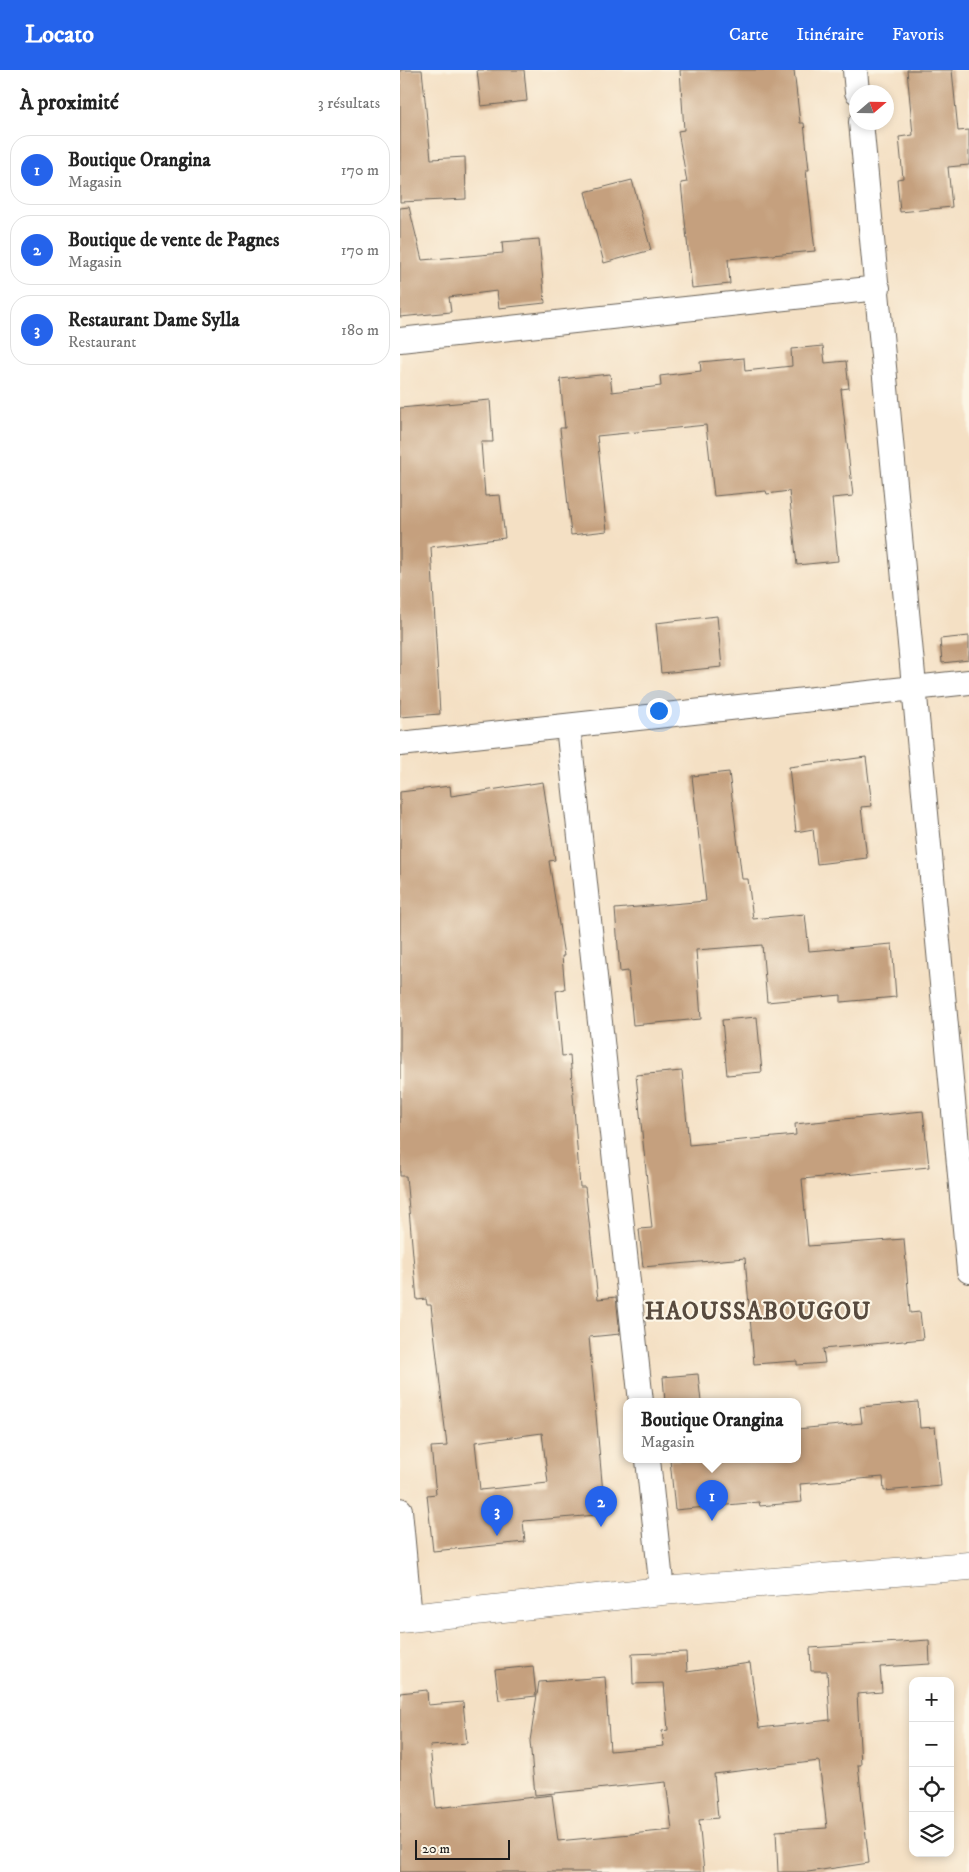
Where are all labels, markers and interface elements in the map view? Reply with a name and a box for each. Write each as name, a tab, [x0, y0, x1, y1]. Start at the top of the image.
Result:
text: Locato	[25, 20, 94, 50]
text: Carte	[729, 24, 769, 46]
text: Itinéraire	[797, 24, 864, 46]
text: Favoris	[892, 24, 944, 46]
north arrow	[849, 85, 894, 130]
text: À proximité	[20, 90, 119, 116]
text: 3 résultats	[318, 93, 380, 113]
text: Boutique Orangina	[68, 149, 211, 172]
text: 1	[34, 160, 40, 180]
text: 170 m	[341, 160, 379, 180]
text: Magasin	[68, 172, 122, 192]
text: Boutique de vente de Pagnes	[68, 229, 279, 252]
text: 2	[33, 240, 41, 260]
text: 170 m	[341, 240, 379, 260]
text: Magasin	[68, 252, 122, 272]
text: Restaurant Dame Sylla	[68, 309, 240, 332]
text: 3	[34, 320, 40, 340]
text: 180 m	[341, 320, 379, 340]
text: Restaurant	[68, 332, 136, 352]
your location	[646, 698, 672, 724]
district label: HAOUSSABOUGOU	[645, 1297, 871, 1327]
popup	[623, 1398, 801, 1463]
text: Boutique Orangina	[641, 1409, 783, 1432]
text: Magasin	[641, 1432, 695, 1452]
pin: 1	[696, 1480, 728, 1521]
pin: 2	[585, 1486, 617, 1527]
pin: 3	[481, 1495, 513, 1536]
map controls	[909, 1677, 954, 1857]
button: +	[909, 1677, 954, 1722]
button: −	[909, 1722, 954, 1767]
button: locate	[909, 1767, 954, 1812]
button: layers	[909, 1812, 954, 1857]
scale bar	[415, 1837, 510, 1860]
text: 20 m	[422, 1840, 450, 1858]

